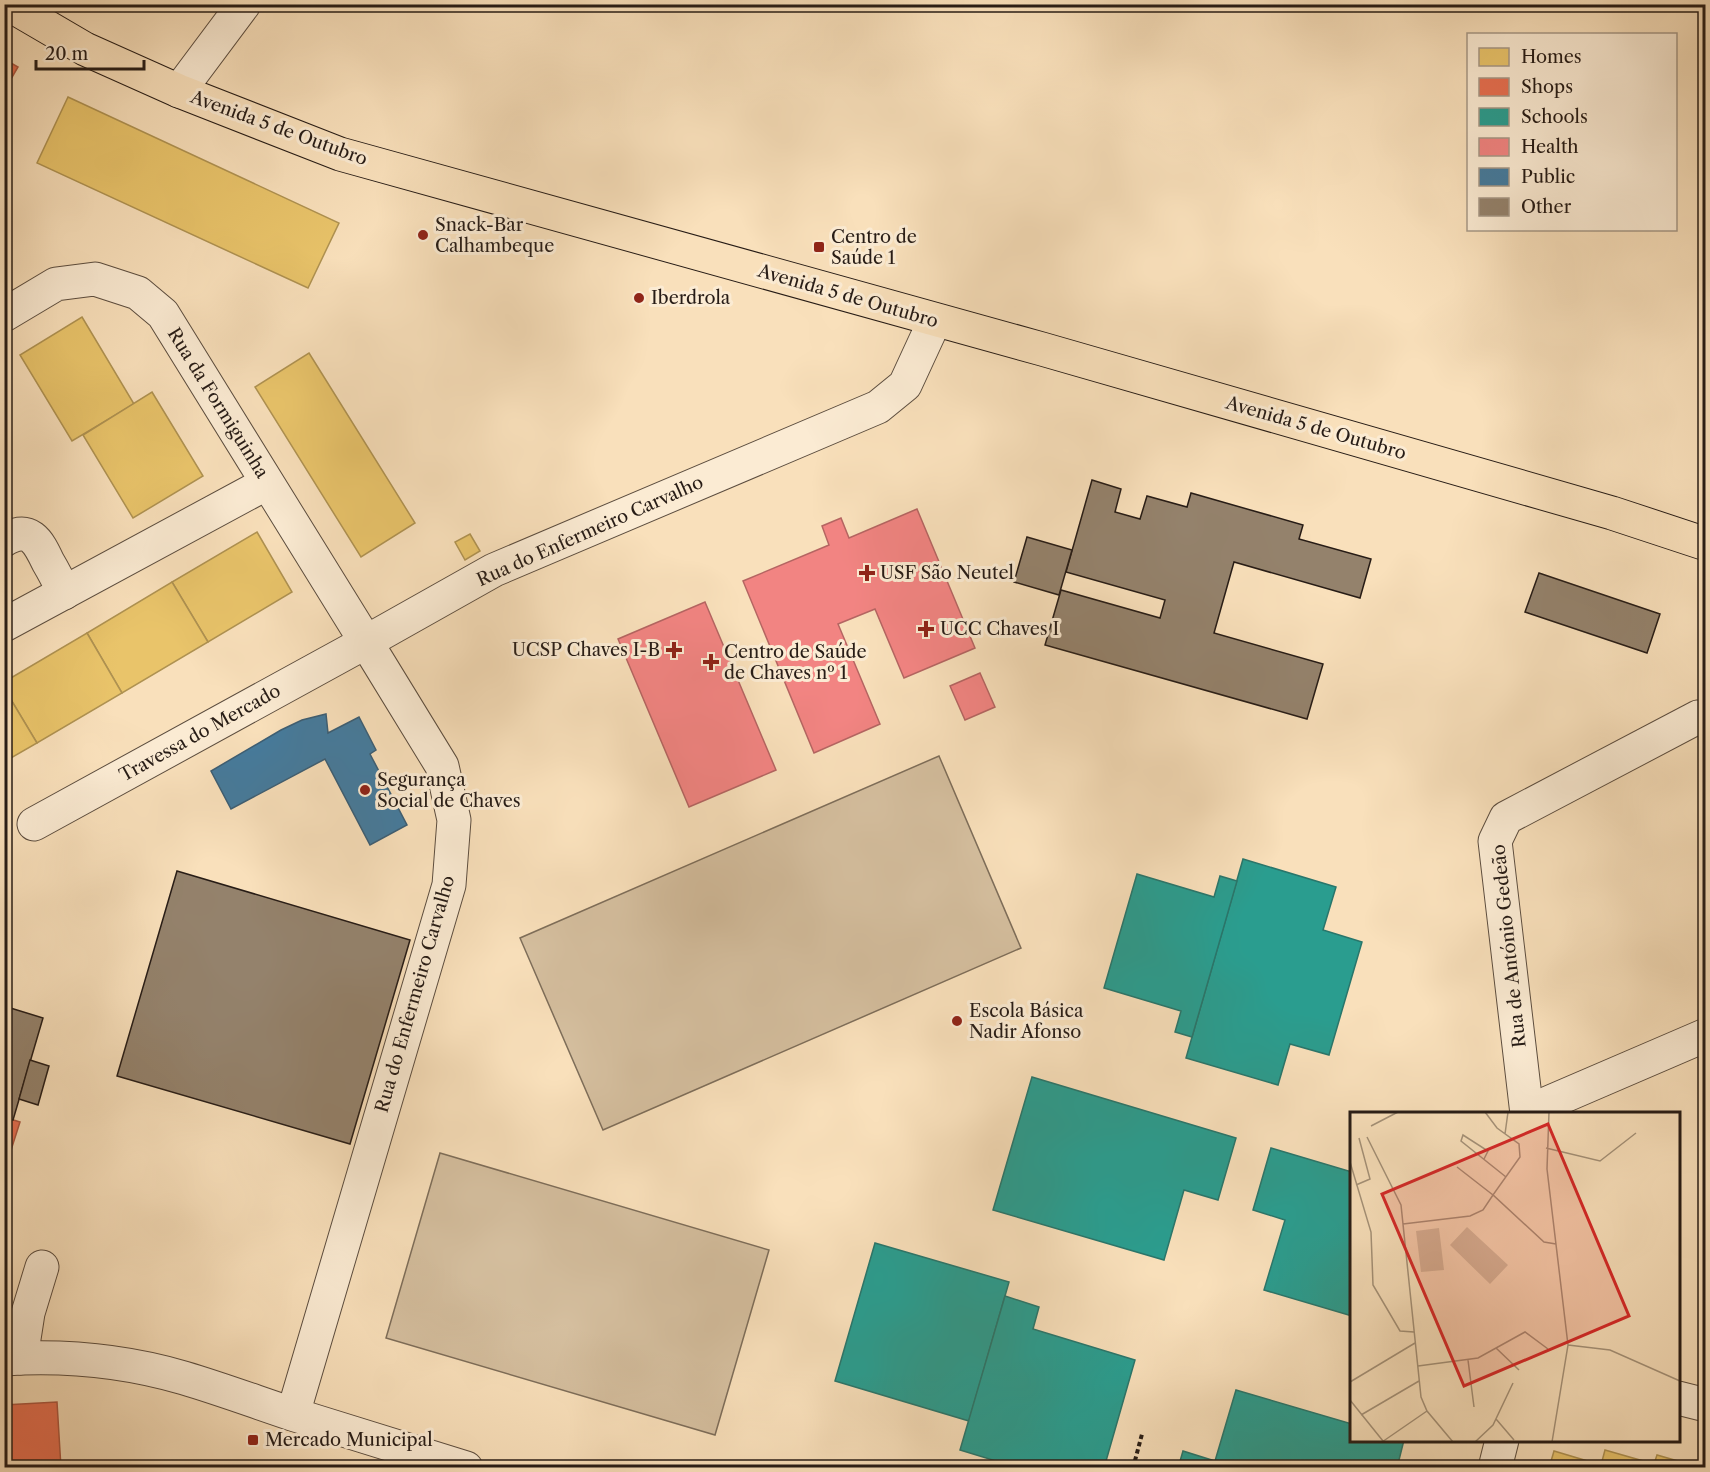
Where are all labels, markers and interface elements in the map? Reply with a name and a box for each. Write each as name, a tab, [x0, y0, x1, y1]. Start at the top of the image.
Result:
scale bar	[36, 33, 144, 71]
legend	[1467, 33, 1677, 231]
text: 20 m	[45, 43, 89, 65]
text: Homes	[1521, 46, 1582, 68]
text: Shops	[1521, 76, 1573, 98]
street label: Avenida 5 de Outubro	[187, 85, 370, 170]
text: Schools	[1521, 106, 1588, 128]
text: Health	[1521, 136, 1579, 158]
text: Public	[1521, 166, 1575, 188]
text: Other	[1521, 196, 1572, 218]
place label: Snack-Bar Calhambeque	[435, 214, 554, 257]
place label: Centro de Saúde 1	[831, 226, 917, 269]
marker: Snack-Bar Calhambeque	[416, 228, 430, 242]
marker: Centro de Saúde 1	[812, 240, 826, 254]
street label: Avenida 5 de Outubro	[754, 259, 941, 332]
place label: Iberdrola	[651, 287, 731, 309]
marker: Iberdrola	[632, 291, 646, 305]
street label: Rua da Formiguinha	[163, 324, 273, 483]
street label: Avenida 5 de Outubro	[1222, 391, 1409, 464]
street label: Rua do Enfermeiro Carvalho	[473, 471, 707, 591]
place label: USF São Neutel	[880, 562, 1014, 584]
marker: USF São Neutel	[858, 564, 876, 582]
place label: UCC Chaves I	[940, 618, 1059, 640]
marker: UCC Chaves I	[917, 620, 935, 638]
place label: UCSP Chaves I-B	[512, 639, 660, 661]
marker: UCSP Chaves I-B	[665, 641, 683, 659]
place label: Centro de Saúde de Chaves nº 1	[724, 641, 867, 684]
marker: Centro de Saúde de Chaves nº 1	[702, 653, 720, 671]
street label: Travessa do Mercado	[116, 680, 284, 786]
place label: Segurança Social de Chaves	[377, 769, 521, 812]
marker: Segurança Social de Chaves	[358, 783, 372, 797]
street label: Rua de António Gedeão	[1487, 843, 1531, 1049]
street label: Rua do Enfermeiro Carvalho	[371, 873, 459, 1115]
place label: Escola Básica Nadir Afonso	[969, 1000, 1084, 1043]
marker: Escola Básica Nadir Afonso	[950, 1014, 964, 1028]
inset map	[1350, 1112, 1680, 1442]
place label: Mercado Municipal	[265, 1429, 433, 1451]
marker: Mercado Municipal	[246, 1433, 260, 1447]

